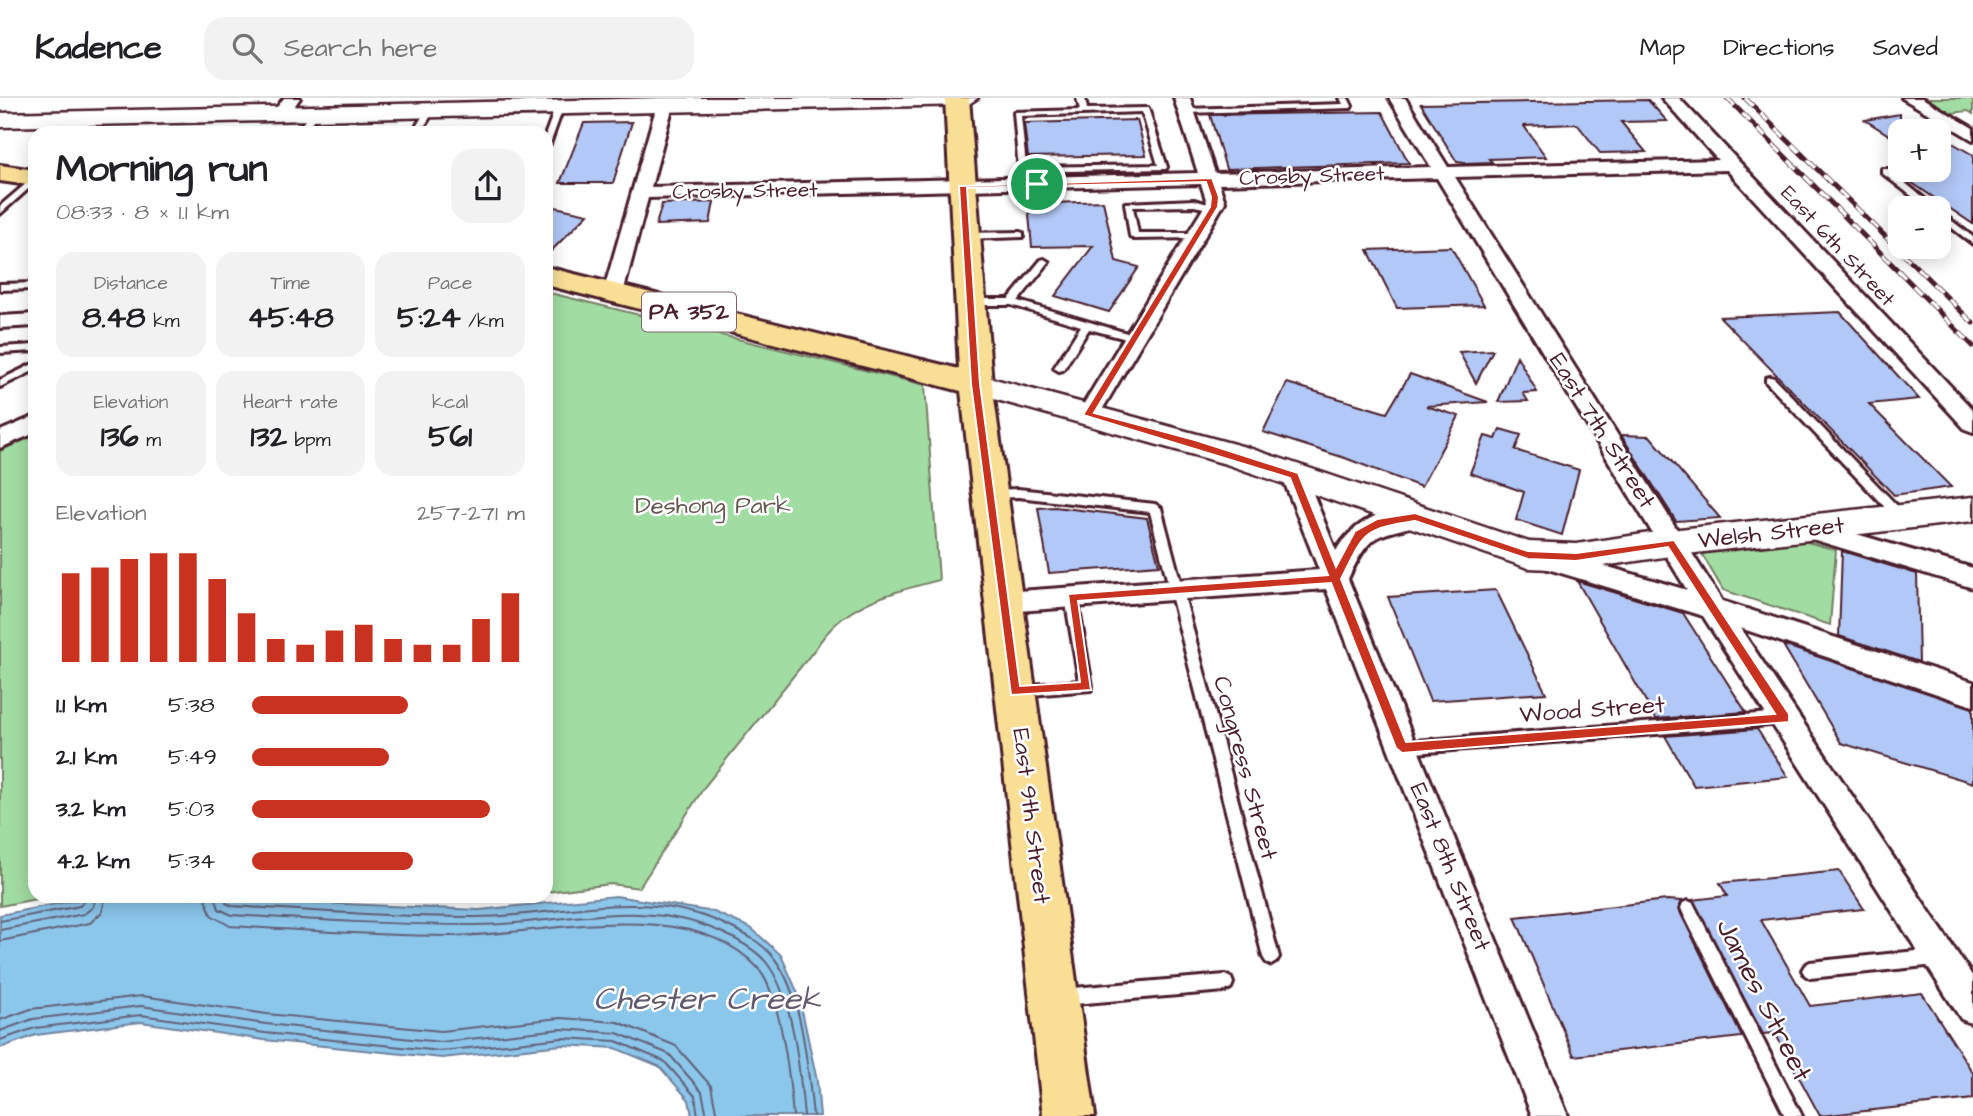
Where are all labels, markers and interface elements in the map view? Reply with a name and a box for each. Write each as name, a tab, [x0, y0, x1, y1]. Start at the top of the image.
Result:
search box	[204, 17, 694, 80]
text: Kadence	[35, 25, 162, 71]
icon: search	[228, 29, 266, 67]
text: Search here	[284, 30, 437, 66]
text: Map	[1640, 31, 1685, 65]
text: Directions	[1723, 31, 1835, 65]
text: Saved	[1873, 31, 1938, 65]
map controls	[1888, 119, 1951, 259]
button: +	[1888, 119, 1951, 182]
text: Morning run	[56, 144, 268, 196]
button: share	[451, 149, 525, 223]
pin	[1007, 154, 1067, 214]
street label: Crosby Street	[1239, 159, 1386, 195]
icon: arrive	[1018, 165, 1056, 203]
street label: Crosby Street	[672, 175, 818, 209]
street label: East 6th Street	[1774, 179, 1902, 313]
text: 08:33 · 8 × 1.1 km	[56, 196, 229, 228]
button: −	[1888, 196, 1951, 259]
text: Distance	[94, 270, 168, 297]
text: Time	[271, 270, 310, 297]
text: Pace	[428, 270, 472, 297]
road number: PA 352	[642, 293, 736, 332]
text: 8.48	[82, 297, 146, 339]
text: 45:48	[247, 297, 334, 339]
text: 5:24	[397, 297, 461, 339]
text: km	[146, 308, 180, 335]
text: /km	[461, 308, 503, 335]
street label: East 7th Street	[1540, 347, 1664, 516]
text: Elevation	[93, 389, 168, 416]
text: Heart rate	[243, 389, 338, 416]
text: kcal	[432, 389, 468, 416]
text: 136	[101, 416, 139, 458]
text: 132	[251, 416, 287, 458]
text: 561	[428, 416, 472, 458]
text: m	[139, 427, 161, 454]
text: bpm	[287, 427, 330, 454]
park label: Deshong Park	[635, 489, 791, 524]
text: Elevation	[56, 497, 147, 529]
text: 257–271 m	[417, 497, 525, 529]
street label: Welsh Street	[1696, 508, 1846, 558]
street label: Congress Street	[1203, 672, 1286, 864]
street label: Wood Street	[1518, 688, 1666, 732]
text: 1.1 km	[56, 689, 106, 721]
text: 5:38	[168, 689, 215, 721]
street label: East 9th Street	[1003, 726, 1059, 906]
text: 2.1 km	[56, 741, 117, 773]
text: 5:49	[168, 741, 217, 773]
street label: East 8th Street	[1401, 778, 1499, 956]
text: 3.2 km	[56, 793, 125, 825]
text: 5:03	[168, 793, 214, 825]
text: 4.2 km	[56, 845, 129, 877]
text: 5:34	[168, 845, 215, 877]
street label: James Street	[1706, 912, 1822, 1089]
water label: Chester Creek	[593, 977, 822, 1022]

